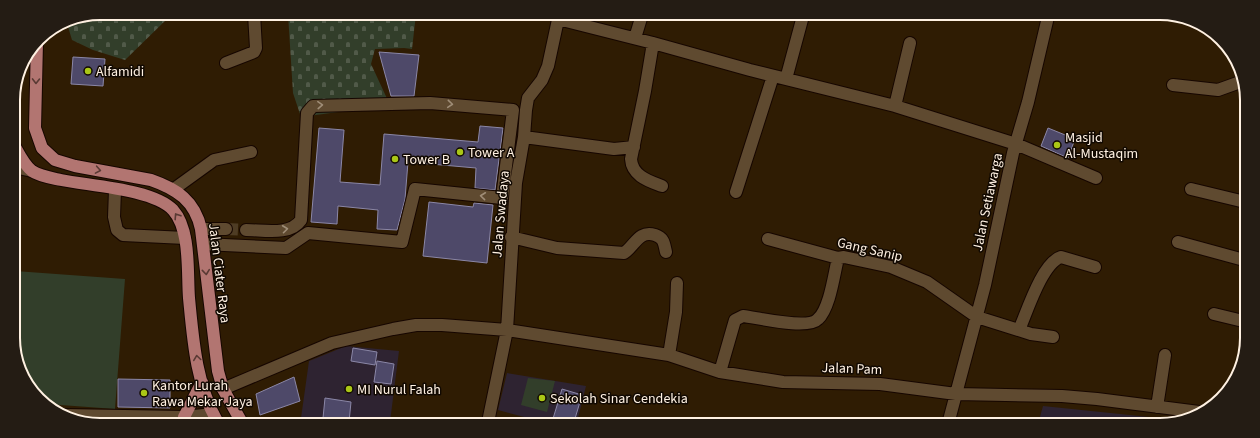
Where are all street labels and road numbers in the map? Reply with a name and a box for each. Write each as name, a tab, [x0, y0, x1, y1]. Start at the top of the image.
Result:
street label: Jalan Setiawarga	[968, 151, 1008, 253]
street label: Jalan Swadaya	[487, 170, 515, 259]
street label: Jalan Ciater Raya	[203, 222, 235, 324]
street label: Gang Sanip	[835, 233, 905, 267]
street label: Jalan Pam	[821, 358, 883, 380]

